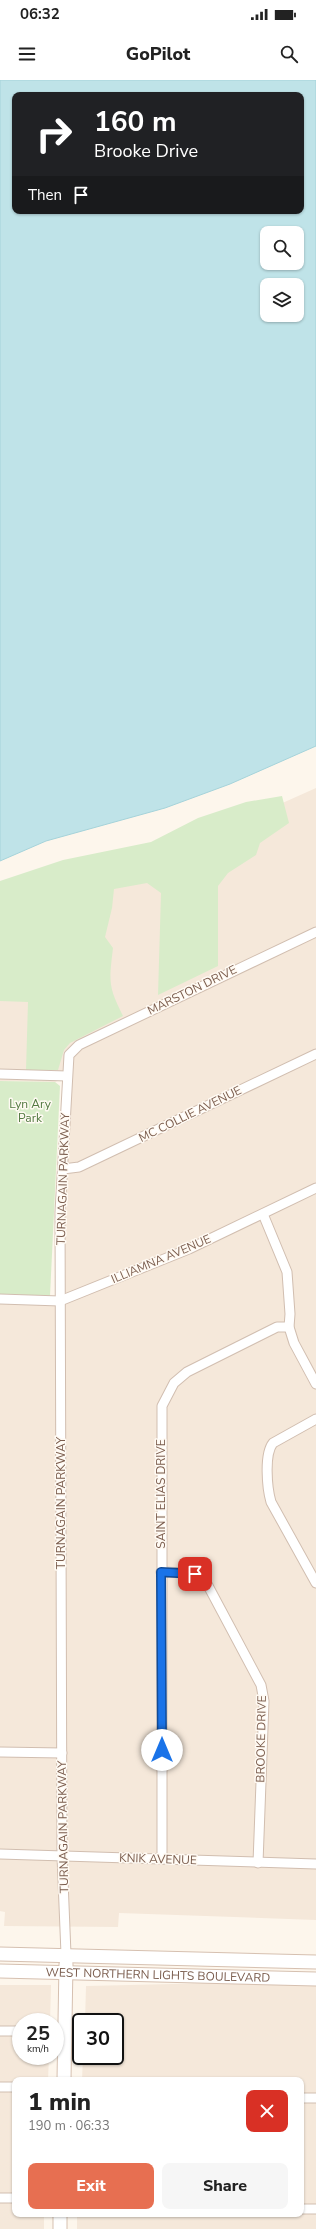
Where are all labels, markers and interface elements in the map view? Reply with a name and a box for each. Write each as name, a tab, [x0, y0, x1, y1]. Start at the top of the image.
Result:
text: 06:32	[20, 4, 60, 24]
text: GoPilot	[126, 42, 190, 66]
icon: menu	[16, 43, 38, 65]
icon: search	[278, 43, 300, 65]
text: 160 m	[94, 103, 177, 141]
icon: right	[28, 108, 80, 160]
text: Brooke Drive	[94, 139, 198, 163]
icon: arrive	[70, 184, 92, 206]
text: Then	[28, 185, 62, 205]
map controls	[260, 226, 304, 322]
button: search	[260, 226, 304, 270]
button: layers	[260, 278, 304, 322]
street label: MARSTON DRIVE	[145, 961, 239, 1019]
street label: MC COLLIE AVENUE	[136, 1082, 244, 1146]
park label: Lyn Ary Park	[9, 1096, 52, 1126]
street label: TURNAGAIN PARKWAY	[53, 1112, 73, 1245]
street label: ILLIAMNA AVENUE	[109, 1231, 213, 1287]
street label: TURNAGAIN PARKWAY	[53, 1436, 69, 1569]
street label: SAINT ELIAS DRIVE	[153, 1439, 169, 1549]
pin	[178, 1557, 212, 1591]
icon: arrive	[184, 1563, 206, 1585]
street label: BROOKE DRIVE	[252, 1695, 270, 1783]
position arrow	[141, 1729, 183, 1771]
street label: TURNAGAIN PARKWAY	[54, 1760, 72, 1893]
street label: KNIK AVENUE	[119, 1850, 197, 1868]
street label: WEST NORTHERN LIGHTS BOULEVARD	[45, 1964, 271, 1986]
speed limit sign: 30	[72, 2013, 124, 2065]
text: 25	[26, 2020, 50, 2047]
text: km/h	[27, 2042, 49, 2056]
text: 1 min	[28, 2086, 91, 2118]
button: close	[246, 2090, 288, 2132]
text: 190 m · 06:33	[28, 2117, 110, 2135]
button: Exit	[28, 2163, 154, 2209]
button: Share	[162, 2163, 288, 2209]

